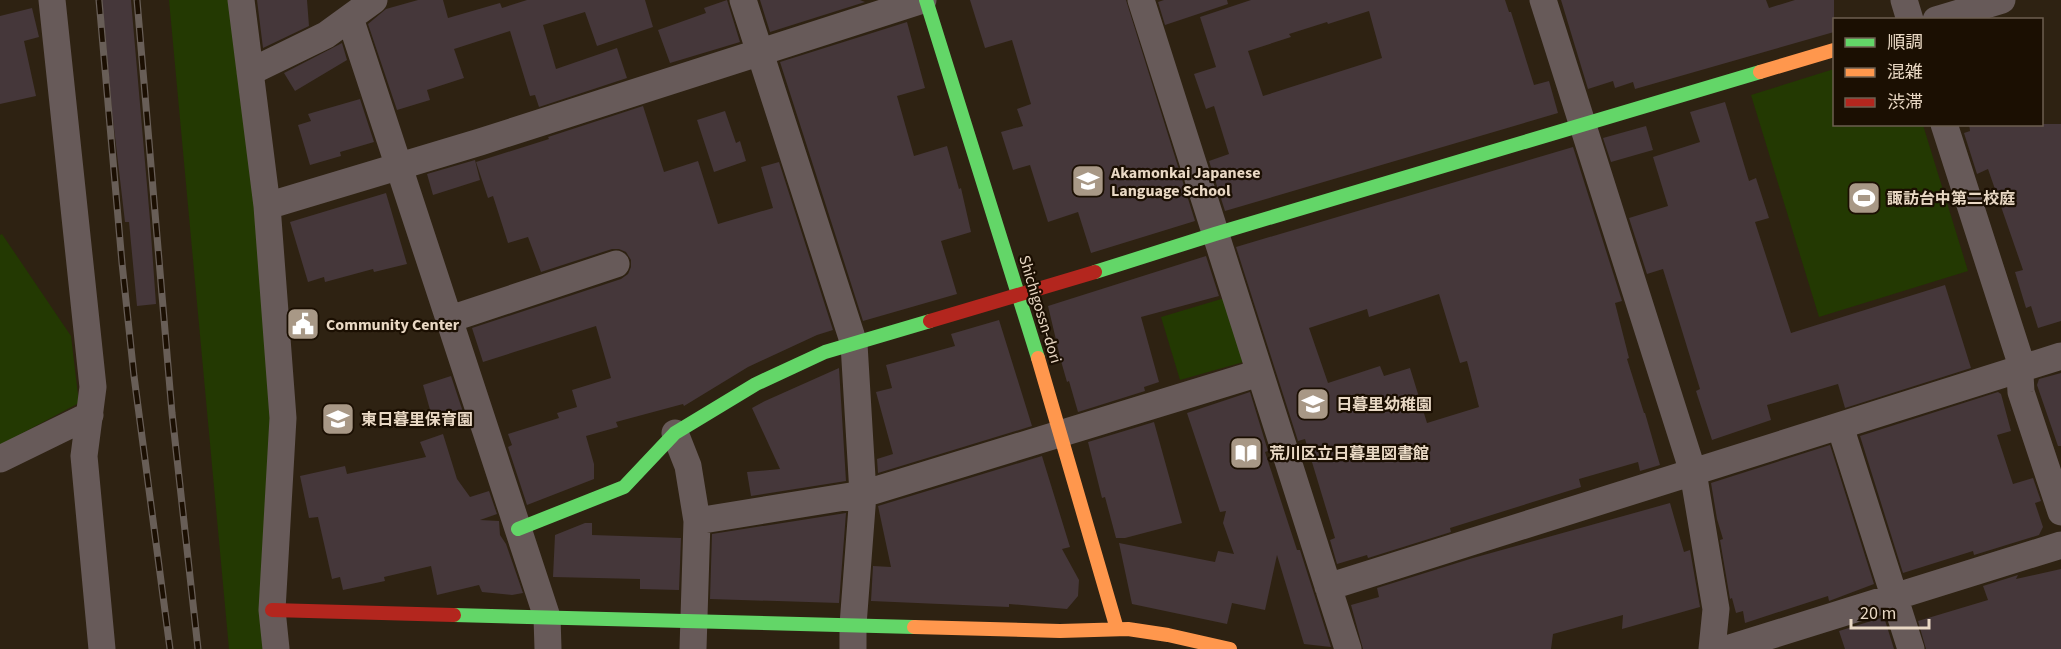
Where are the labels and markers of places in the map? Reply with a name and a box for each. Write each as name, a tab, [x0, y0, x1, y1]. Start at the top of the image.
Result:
place label: Akamonkai Japanese Language School	[1110, 162, 1260, 202]
school or university icon: Akamonkai Japanese Language School	[1070, 163, 1106, 199]
sports icon: 諏訪台中第二校庭	[1846, 180, 1882, 216]
place label: 諏訪台中第二校庭	[1887, 188, 2015, 210]
public building icon: Community Center	[285, 306, 321, 342]
place label: Community Center	[326, 314, 460, 336]
school or university icon: 日暮里幼稚園	[1295, 386, 1331, 422]
place label: 日暮里幼稚園	[1336, 394, 1432, 416]
school or university icon: 東日暮里保育園	[320, 401, 356, 437]
place label: 東日暮里保育園	[361, 409, 473, 431]
library icon: 荒川区立日暮里図書館	[1228, 435, 1264, 471]
place label: 荒川区立日暮里図書館	[1269, 443, 1429, 465]

